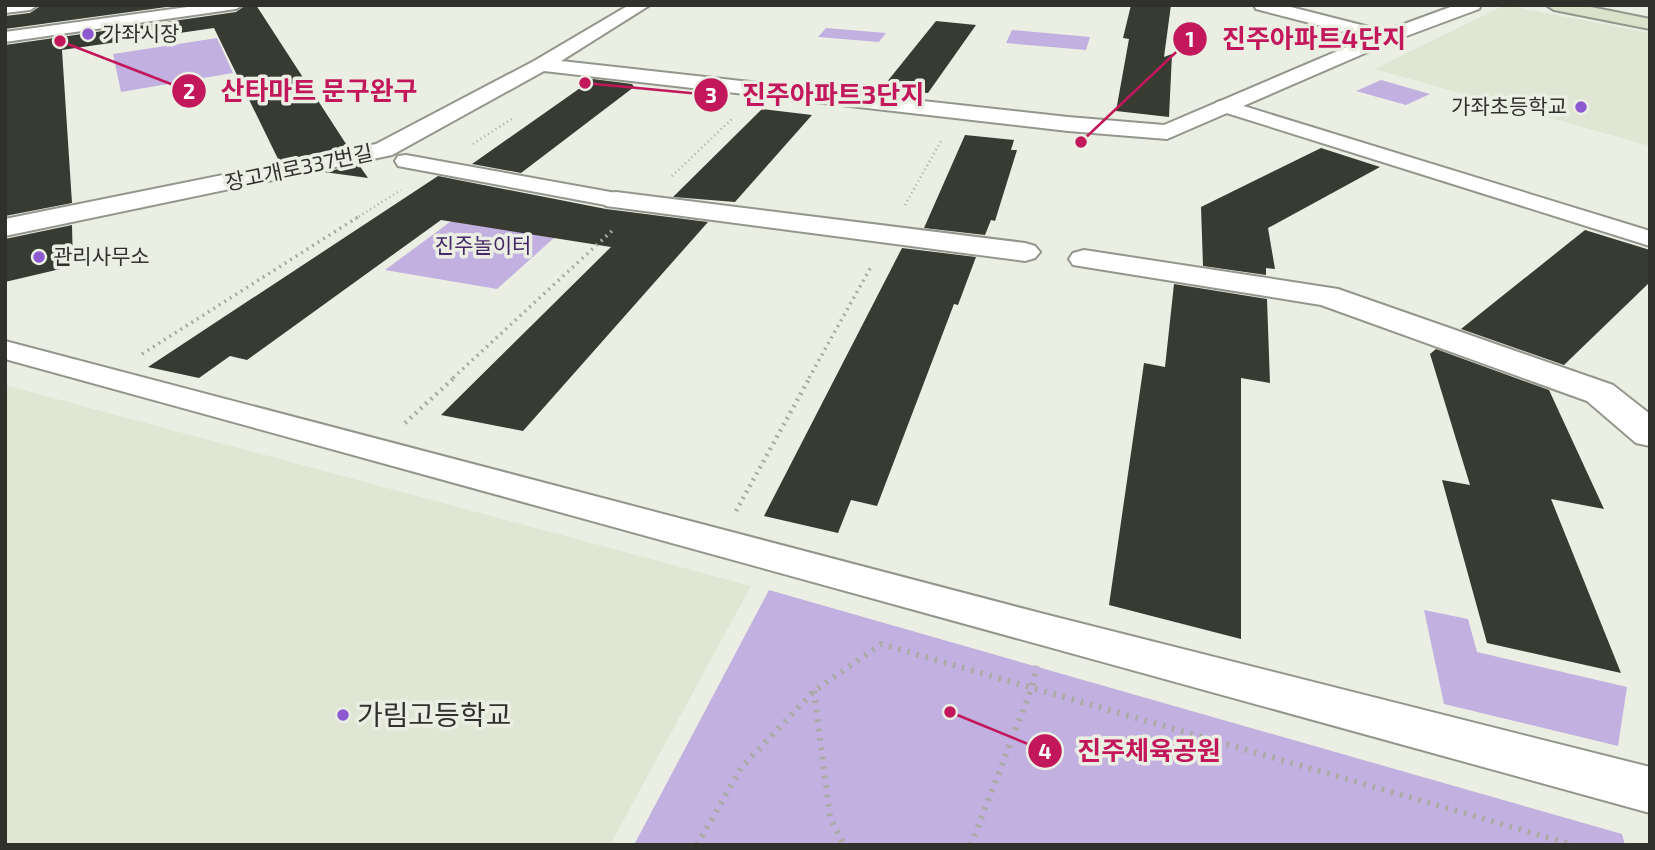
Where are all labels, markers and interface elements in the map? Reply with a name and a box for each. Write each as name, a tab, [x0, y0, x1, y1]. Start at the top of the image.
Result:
callout: 진주아파트4단지	[1173, 16, 1420, 63]
place label: 가좌시장	[102, 20, 179, 45]
text: 진주아파트4단지	[1222, 22, 1406, 53]
marker: 가좌시장	[80, 26, 96, 42]
text: 1	[1185, 26, 1195, 51]
callout: 산타마트 문구완구	[172, 68, 432, 115]
callout: 진주아파트3단지	[693, 72, 938, 119]
text: 산타마트 문구완구	[221, 74, 417, 105]
text: 2	[183, 78, 195, 103]
text: 진주아파트3단지	[742, 78, 924, 109]
text: 3	[705, 82, 717, 107]
place label: 가좌초등학교	[1451, 93, 1567, 118]
marker: 가좌초등학교	[1573, 99, 1589, 115]
street label: 장고개로337번길	[223, 139, 375, 194]
park label: 진주놀이터	[435, 232, 531, 257]
place label: 관리사무소	[53, 243, 150, 268]
marker: 관리사무소	[31, 249, 47, 265]
place label: 가림고등학교	[357, 697, 512, 731]
marker: 가림고등학교	[335, 707, 351, 723]
callout: 진주체육공원	[1028, 728, 1234, 775]
text: 진주체육공원	[1077, 734, 1221, 765]
text: 4	[1038, 738, 1052, 763]

